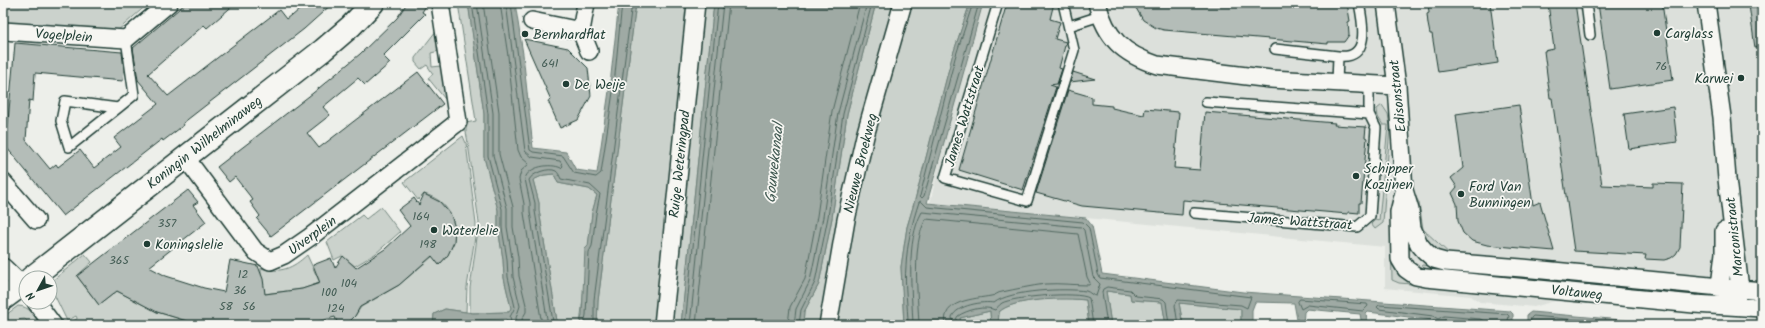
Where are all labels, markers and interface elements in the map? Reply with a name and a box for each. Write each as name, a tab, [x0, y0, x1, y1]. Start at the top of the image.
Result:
street label: Vogelplein	[35, 23, 93, 49]
place label: Carglass	[1665, 23, 1713, 45]
place label: Bernhardflat	[533, 24, 606, 46]
marker: Carglass	[1652, 28, 1662, 38]
marker: Bernhardflat	[520, 29, 530, 39]
house number: 641	[541, 54, 559, 73]
house number: 76	[1655, 57, 1667, 76]
street label: Edisonstraat	[1383, 58, 1413, 133]
street label: James Wattstraat	[939, 62, 991, 170]
place label: Karwei	[1694, 68, 1734, 90]
marker: Karwei	[1736, 73, 1746, 83]
place label: De Weije	[574, 74, 626, 96]
marker: De Weije	[561, 79, 571, 89]
street label: Koningin Wilhelminaweg	[142, 90, 267, 195]
street label: Ruige Weteringpad	[663, 108, 697, 219]
street label: Nieuwe Broekweg	[838, 111, 884, 216]
water label: Gouwekanaal	[759, 119, 791, 204]
place label: Schipper Kozijnen	[1364, 158, 1414, 196]
marker: Schipper Kozijnen	[1351, 171, 1361, 181]
place label: Ford Van Bunningen	[1469, 176, 1531, 214]
marker: Ford Van Bunningen	[1456, 189, 1466, 199]
street label: Marconistraat	[1720, 195, 1750, 278]
house number: 164	[412, 207, 430, 226]
street label: James Wattstraat	[1247, 207, 1354, 237]
street label: Uiverplein	[284, 211, 342, 261]
house number: 357	[158, 214, 177, 233]
place label: Waterlelie	[442, 220, 499, 242]
marker: Waterlelie	[429, 225, 439, 235]
place label: Koningslelie	[155, 234, 224, 256]
house number: 198	[420, 235, 437, 254]
marker: Koningslelie	[142, 239, 152, 249]
house number: 365	[109, 251, 131, 270]
house number: 12	[238, 265, 248, 284]
north arrow	[18, 270, 58, 310]
house number: 104	[341, 274, 358, 293]
street label: Voltaweg	[1550, 279, 1604, 307]
house number: 36	[233, 281, 247, 300]
house number: 100	[321, 283, 337, 302]
text: N	[22, 287, 40, 304]
house number: 58	[219, 297, 234, 316]
house number: 56	[242, 297, 256, 316]
house number: 124	[327, 299, 345, 318]

